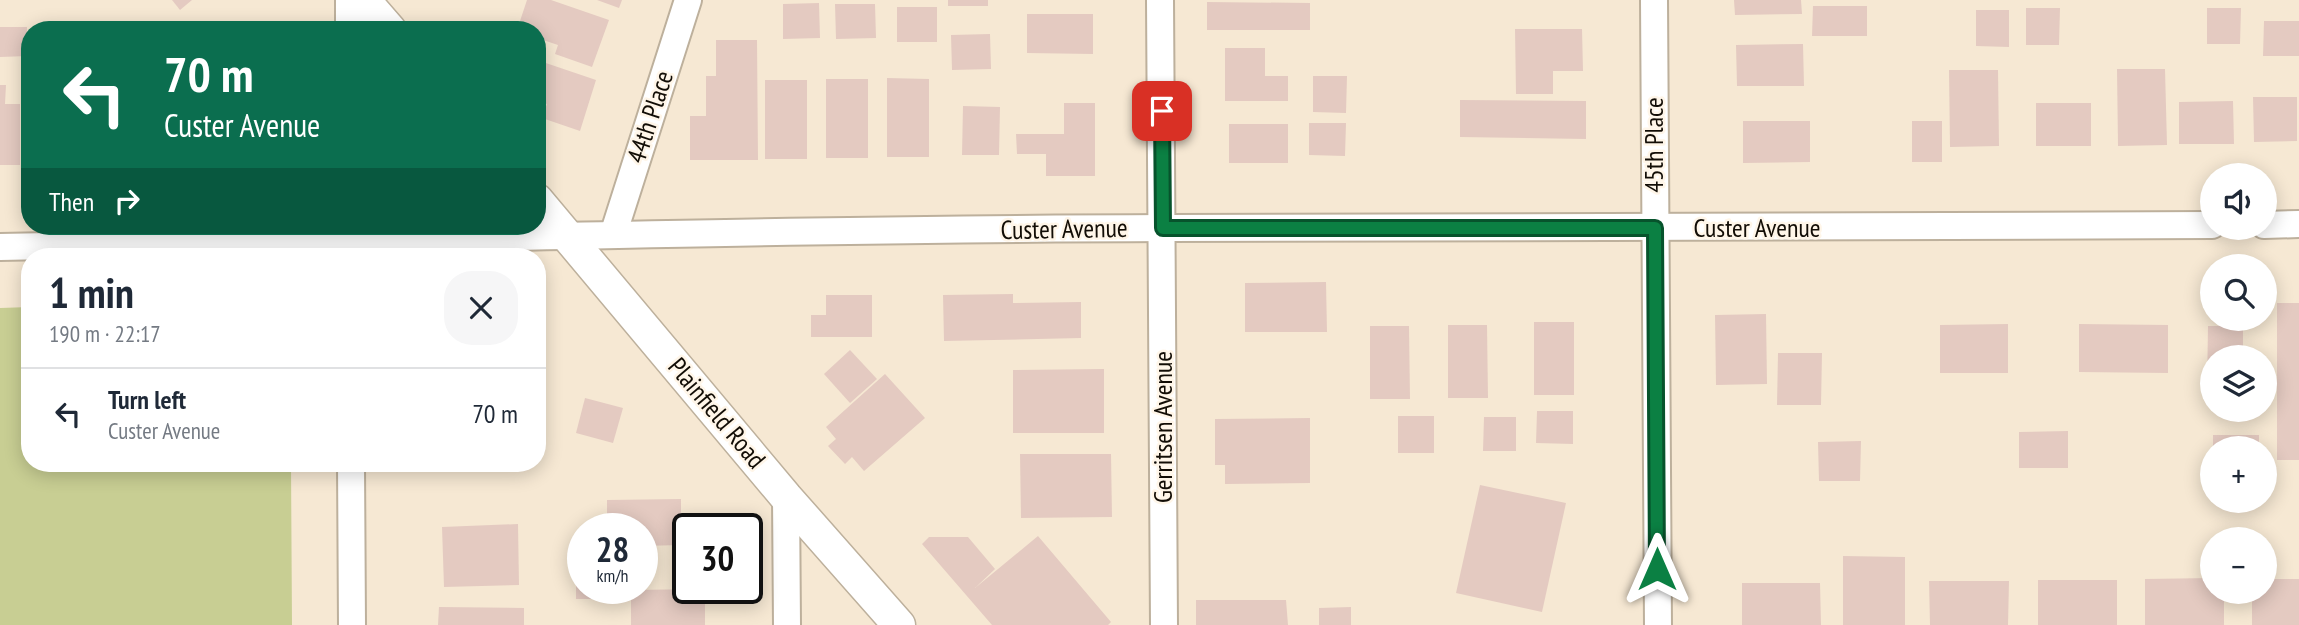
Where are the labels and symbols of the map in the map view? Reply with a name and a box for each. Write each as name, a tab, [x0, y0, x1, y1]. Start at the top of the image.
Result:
street label: 44th Place	[619, 66, 680, 167]
pin	[1132, 81, 1192, 141]
street label: 45th Place	[1637, 97, 1670, 193]
street label: Custer Avenue	[1000, 211, 1128, 246]
street label: Custer Avenue	[1693, 211, 1821, 244]
street label: Plainfield Road	[662, 351, 773, 475]
street label: Gerritsen Avenue	[1146, 351, 1179, 503]
speed limit sign: 30	[672, 513, 763, 604]
position arrow	[1620, 532, 1694, 606]

